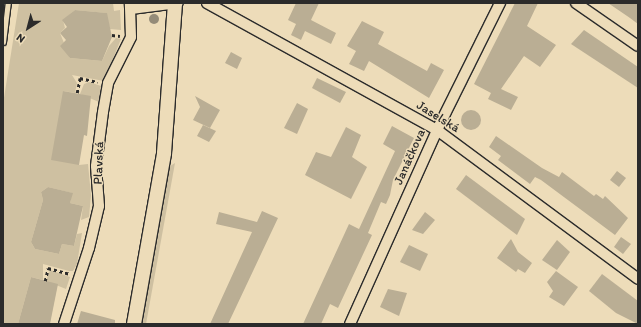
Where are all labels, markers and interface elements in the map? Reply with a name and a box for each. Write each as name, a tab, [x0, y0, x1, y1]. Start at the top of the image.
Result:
north arrow	[8, 8, 48, 48]
text: N	[14, 31, 27, 46]
street label: Jaselská	[414, 98, 462, 136]
street label: Janáčkova	[391, 127, 429, 187]
street label: Plavská	[90, 141, 108, 185]

